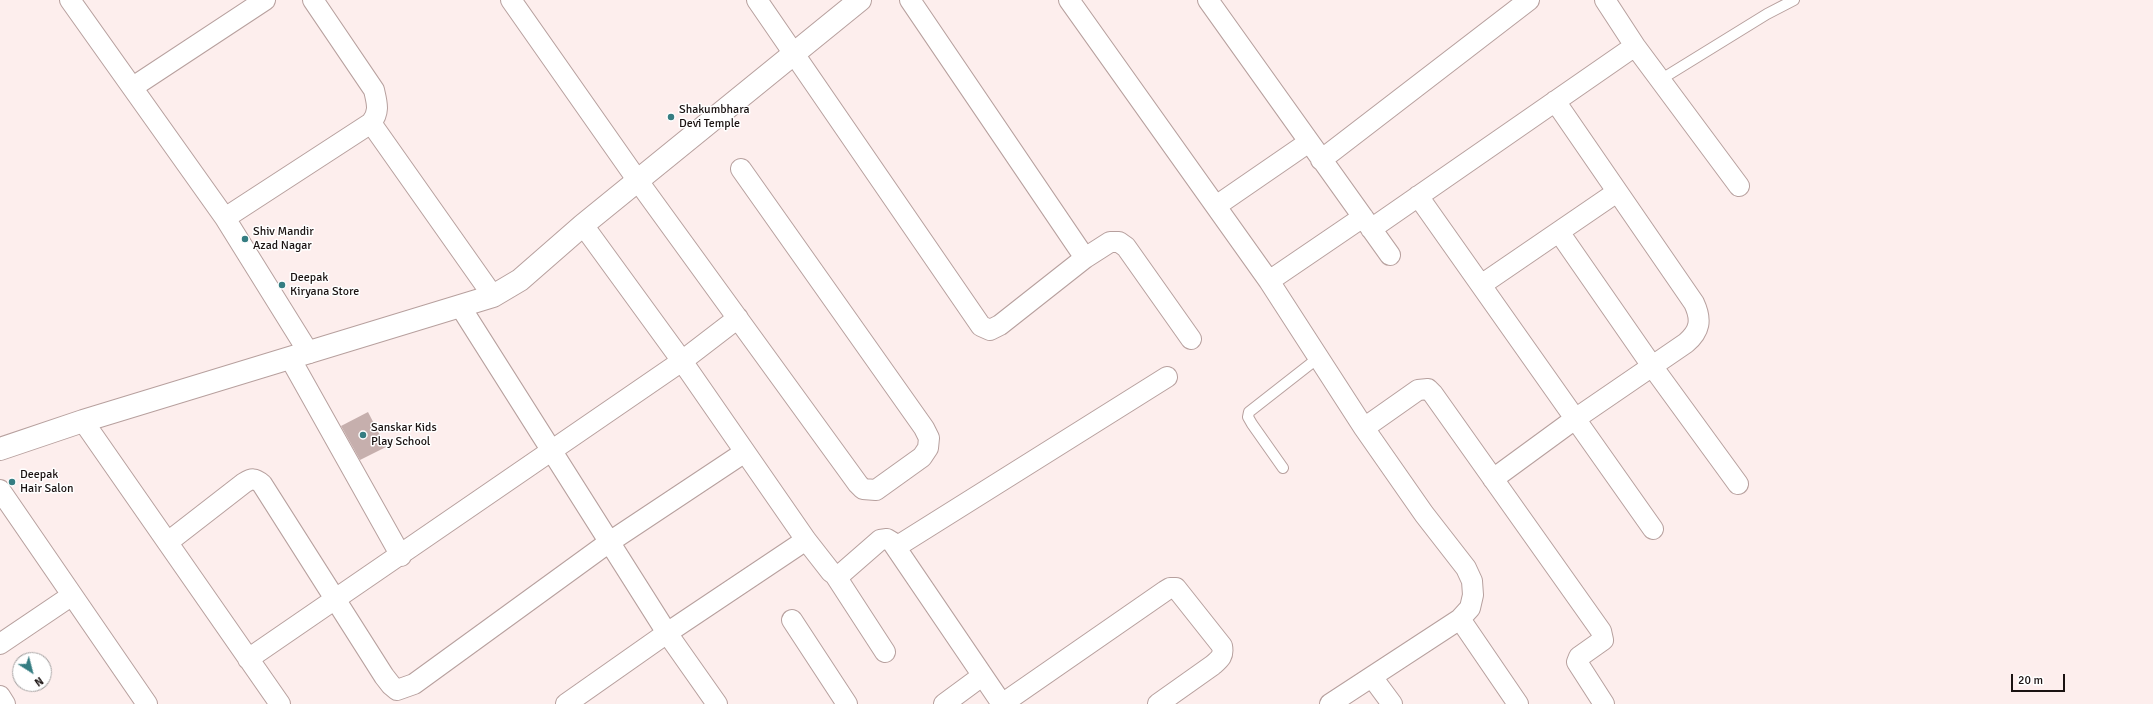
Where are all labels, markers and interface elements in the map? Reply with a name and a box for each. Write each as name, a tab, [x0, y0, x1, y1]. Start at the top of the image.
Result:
place label: Shakumbhara Devi Temple	[679, 103, 750, 131]
marker: Shakumbhara Devi Temple	[666, 112, 676, 122]
place label: Shiv Mandir Azad Nagar	[253, 225, 314, 253]
marker: Shiv Mandir Azad Nagar	[240, 234, 250, 244]
place label: Deepak Kiryana Store	[290, 271, 359, 299]
marker: Deepak Kiryana Store	[277, 280, 287, 290]
place label: Sanskar Kids Play School	[371, 421, 437, 449]
marker: Sanskar Kids Play School	[358, 430, 368, 440]
place label: Deepak Hair Salon	[20, 468, 73, 496]
marker: Deepak Hair Salon	[7, 477, 17, 487]
north arrow	[12, 652, 52, 692]
scale bar	[2013, 666, 2067, 692]
text: 20 m	[2018, 673, 2043, 688]
text: N	[32, 674, 46, 689]

